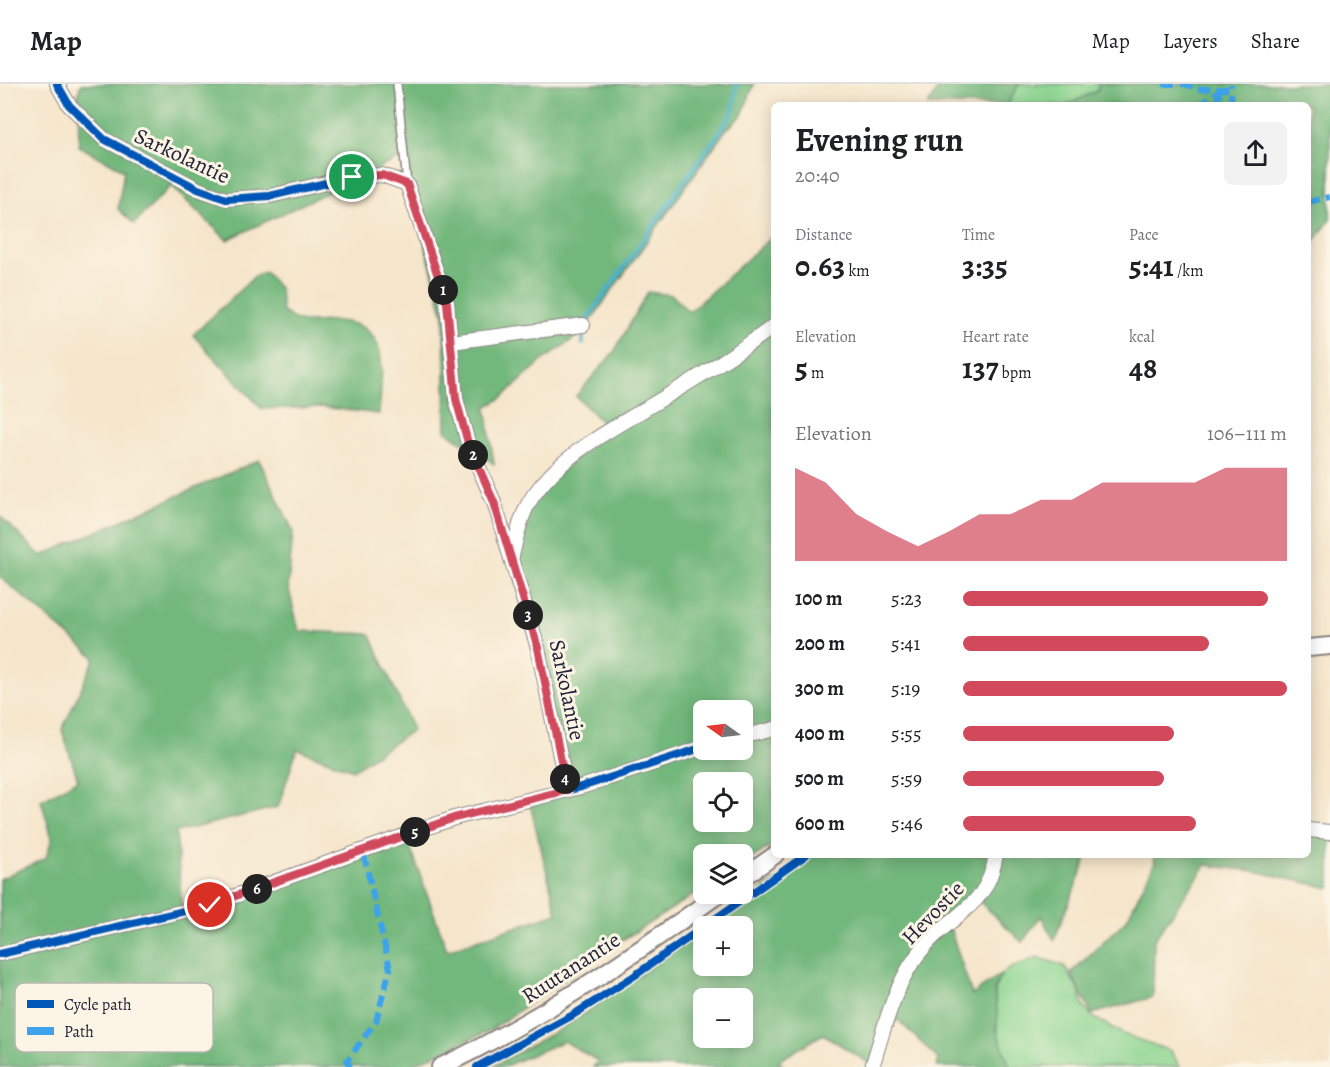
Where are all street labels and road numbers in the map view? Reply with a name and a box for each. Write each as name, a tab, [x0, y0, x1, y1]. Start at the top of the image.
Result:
street label: Sarkolantie	[129, 121, 235, 191]
street label: Sarkolantie	[542, 637, 592, 743]
street label: Hevostie	[895, 874, 971, 952]
street label: Ruutanantie	[516, 925, 626, 1011]

